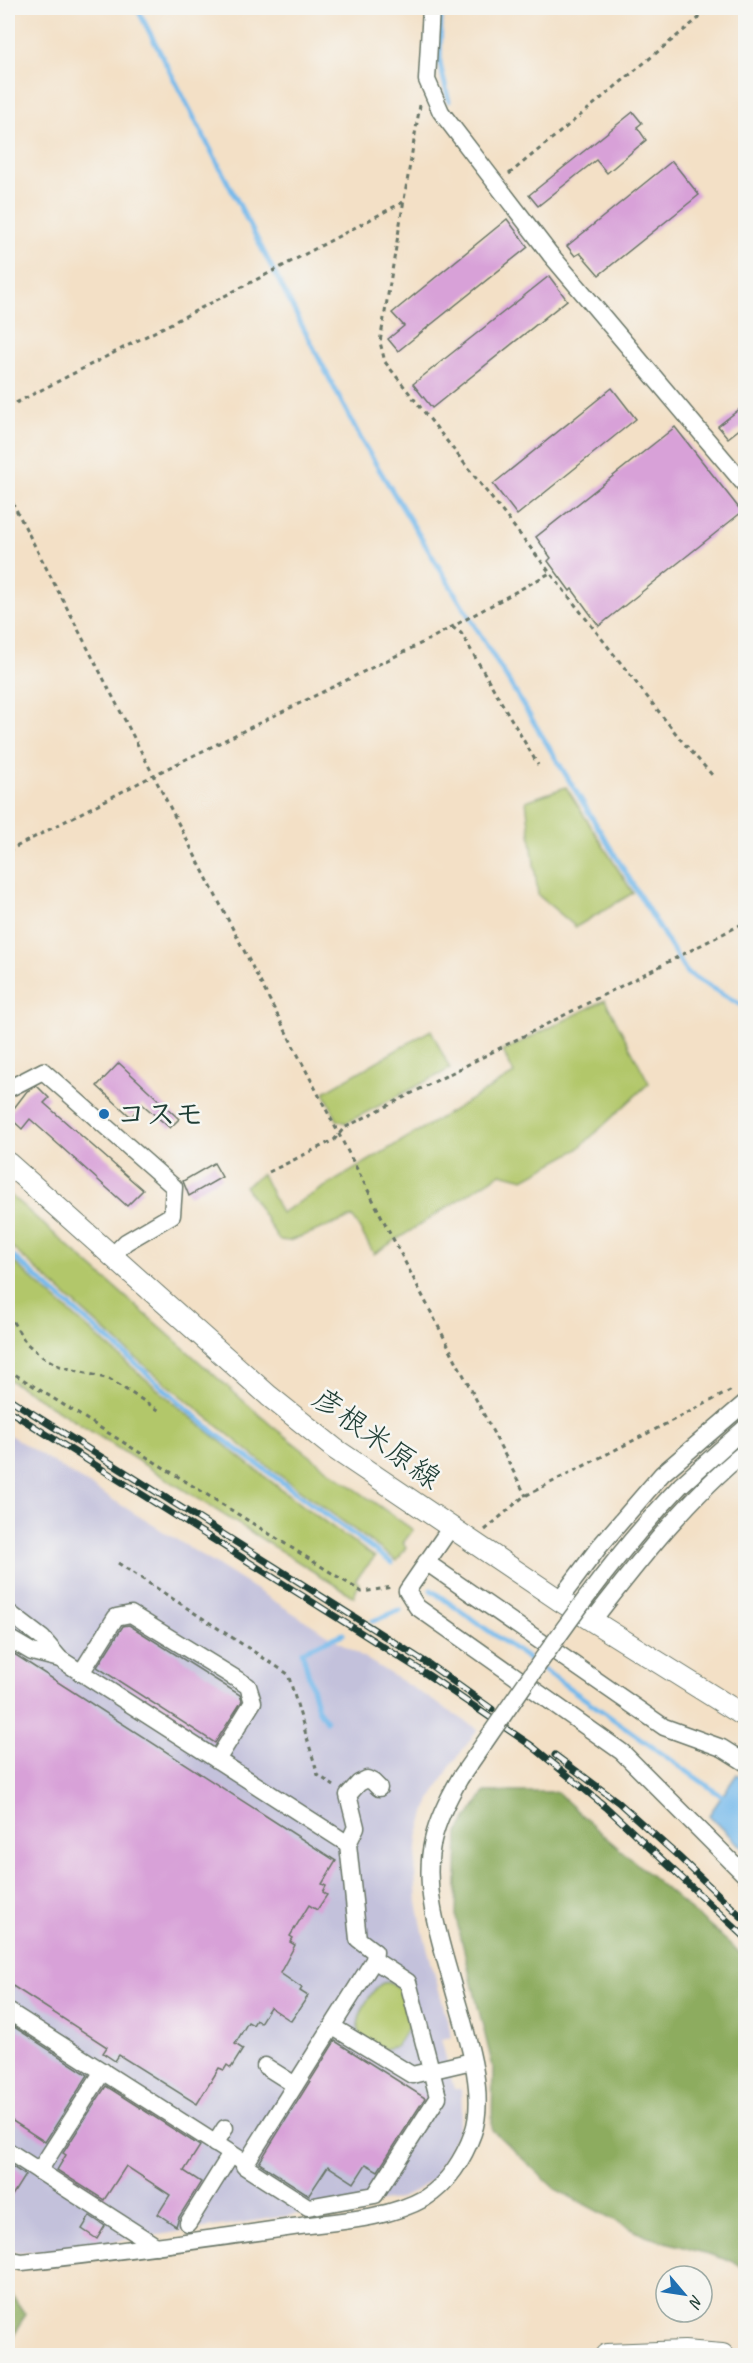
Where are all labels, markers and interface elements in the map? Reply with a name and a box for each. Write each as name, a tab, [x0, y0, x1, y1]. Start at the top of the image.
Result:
place label: コスモ	[116, 1095, 205, 1133]
marker: コスモ	[97, 1107, 111, 1121]
street label: 彦根米原線	[305, 1379, 449, 1497]
north arrow	[654, 2264, 714, 2324]
text: N	[684, 2292, 707, 2313]

